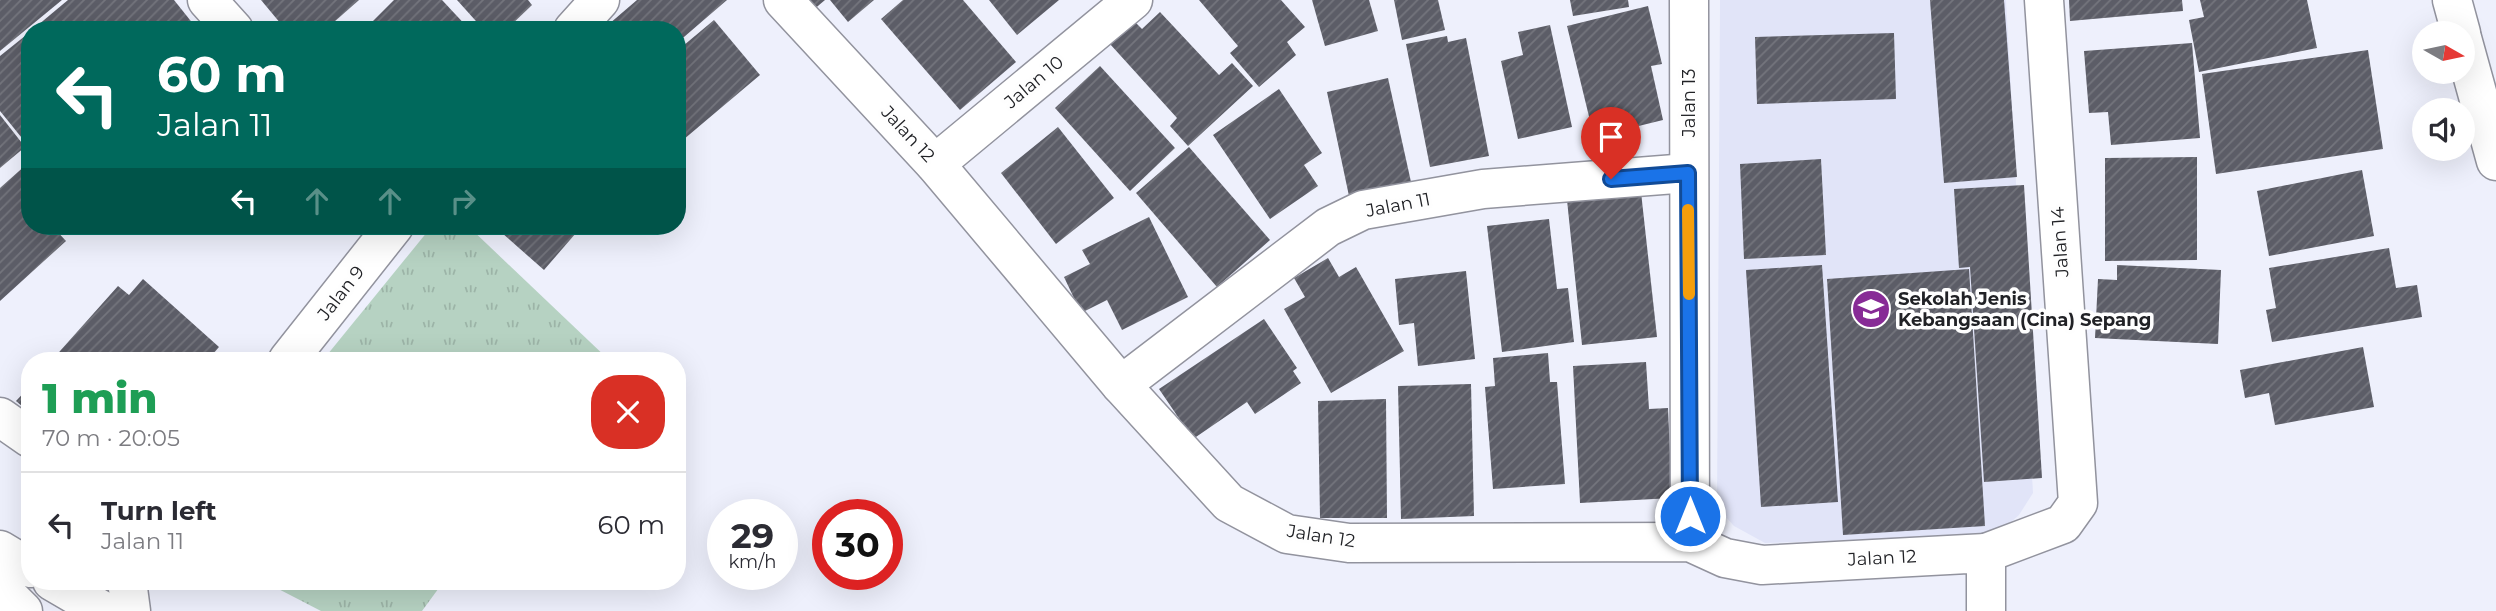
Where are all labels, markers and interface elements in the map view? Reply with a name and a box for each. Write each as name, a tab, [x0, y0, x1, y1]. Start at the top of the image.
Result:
north arrow	[2412, 21, 2474, 84]
map controls	[2412, 21, 2475, 161]
text: 60 m	[157, 45, 287, 104]
icon: left	[42, 49, 133, 140]
street label: Jalan 10	[999, 51, 1068, 114]
street label: Jalan 13	[1678, 69, 1700, 138]
button: sound	[2412, 98, 2475, 161]
street label: Jalan 12	[876, 101, 939, 167]
text: Jalan 11	[157, 105, 273, 144]
pin	[1581, 107, 1641, 179]
icon: arrive	[1592, 118, 1630, 156]
icon: left	[225, 182, 263, 220]
icon: ahead	[298, 182, 336, 220]
icon: ahead	[371, 182, 409, 220]
icon: right	[444, 182, 482, 220]
street label: Jalan 11	[1363, 188, 1432, 222]
street label: Jalan 14	[2047, 206, 2073, 279]
street label: Jalan 9	[312, 261, 369, 325]
school or university icon: Sekolah Jenis Kebangsaan (Cina) Sepang	[1850, 288, 1892, 330]
place label: Sekolah Jenis Kebangsaan (Cina) Sepang	[1898, 288, 2151, 331]
text: 1 min	[42, 372, 158, 424]
button: close	[591, 375, 665, 449]
text: 70 m · 20:05	[42, 424, 180, 452]
position arrow	[1653, 479, 1727, 553]
text: Turn left	[101, 495, 217, 527]
speed limit sign: 30	[812, 499, 903, 590]
icon: left	[42, 506, 80, 544]
text: 60 m	[598, 509, 665, 541]
text: 29	[731, 514, 774, 557]
street label: Jalan 12	[1284, 520, 1357, 552]
text: Jalan 11	[101, 527, 184, 555]
street label: Jalan 12	[1846, 545, 1917, 571]
text: km/h	[728, 551, 777, 573]

